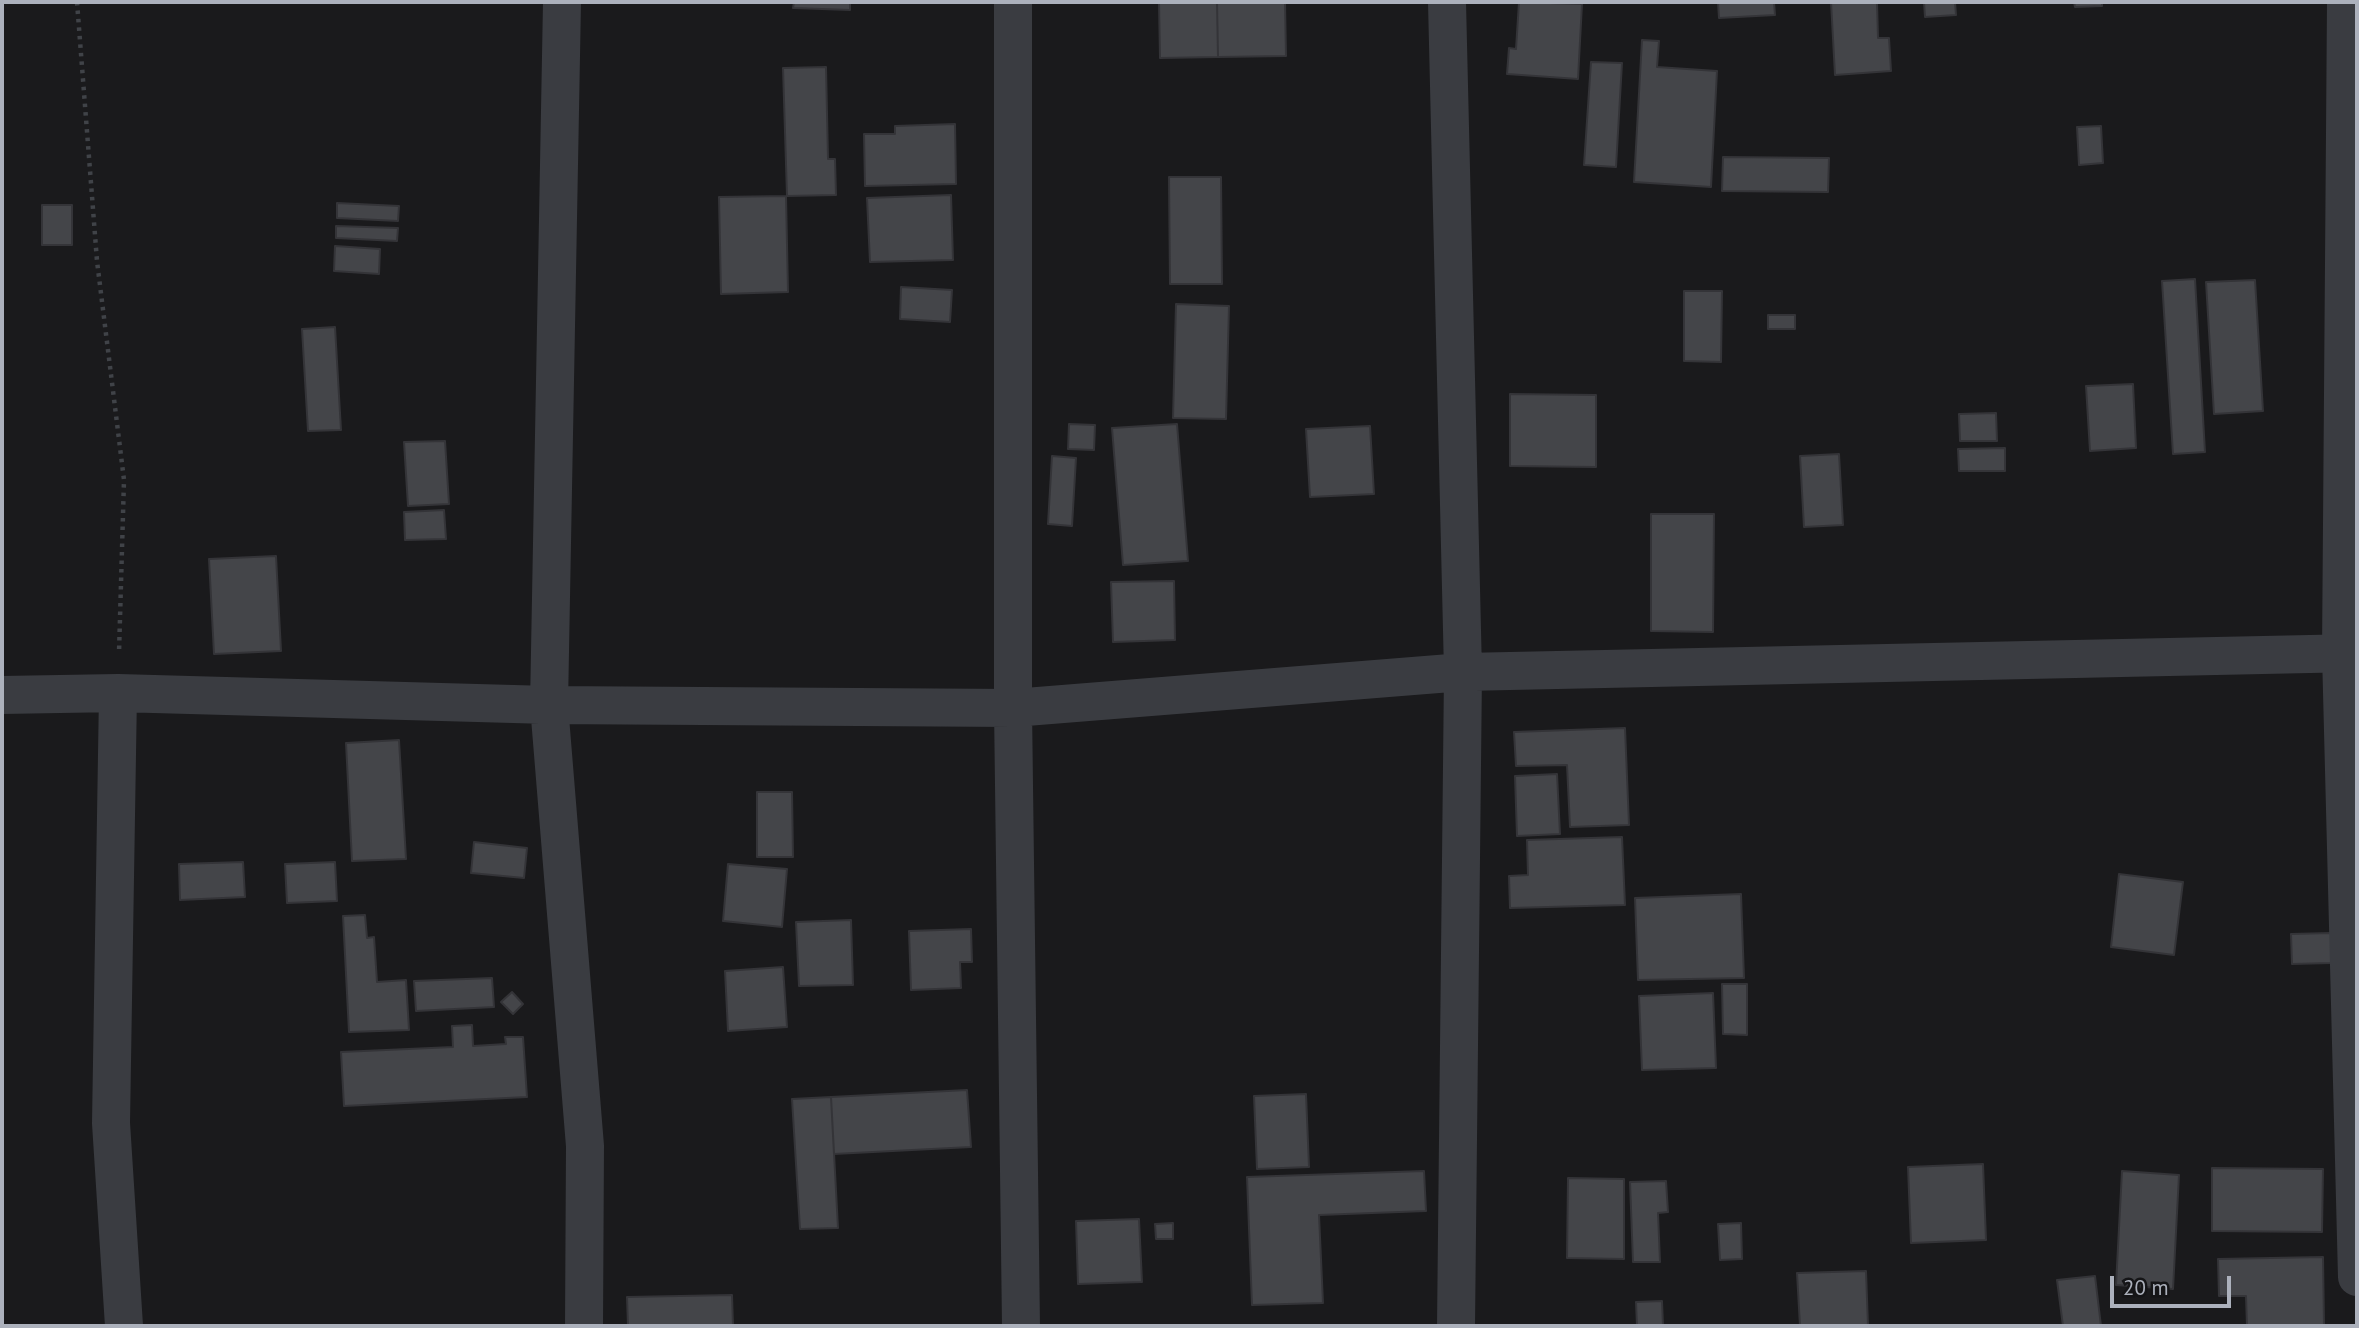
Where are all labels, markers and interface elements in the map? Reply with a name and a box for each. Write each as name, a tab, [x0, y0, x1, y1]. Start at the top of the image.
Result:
scale bar	[2114, 1262, 2235, 1306]
text: 20 m	[2123, 1274, 2169, 1301]

